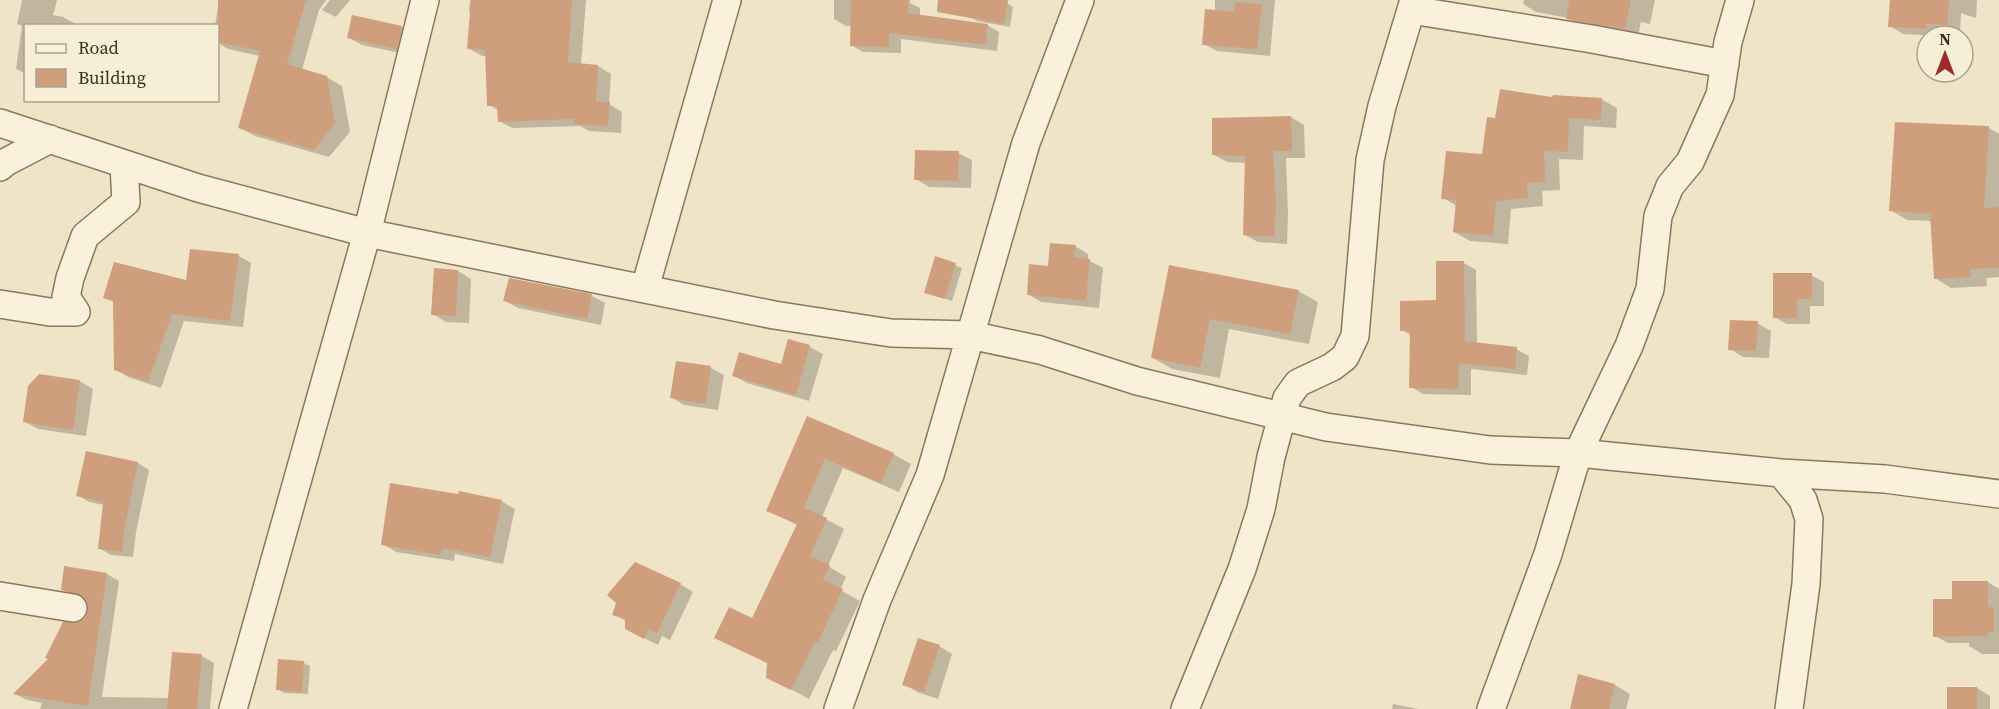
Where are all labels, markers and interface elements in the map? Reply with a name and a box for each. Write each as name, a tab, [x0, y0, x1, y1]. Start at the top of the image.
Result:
legend	[24, 24, 219, 102]
north arrow	[1915, 24, 1975, 84]
text: N	[1939, 28, 1951, 50]
text: Road	[78, 35, 119, 60]
text: Building	[78, 65, 146, 90]

